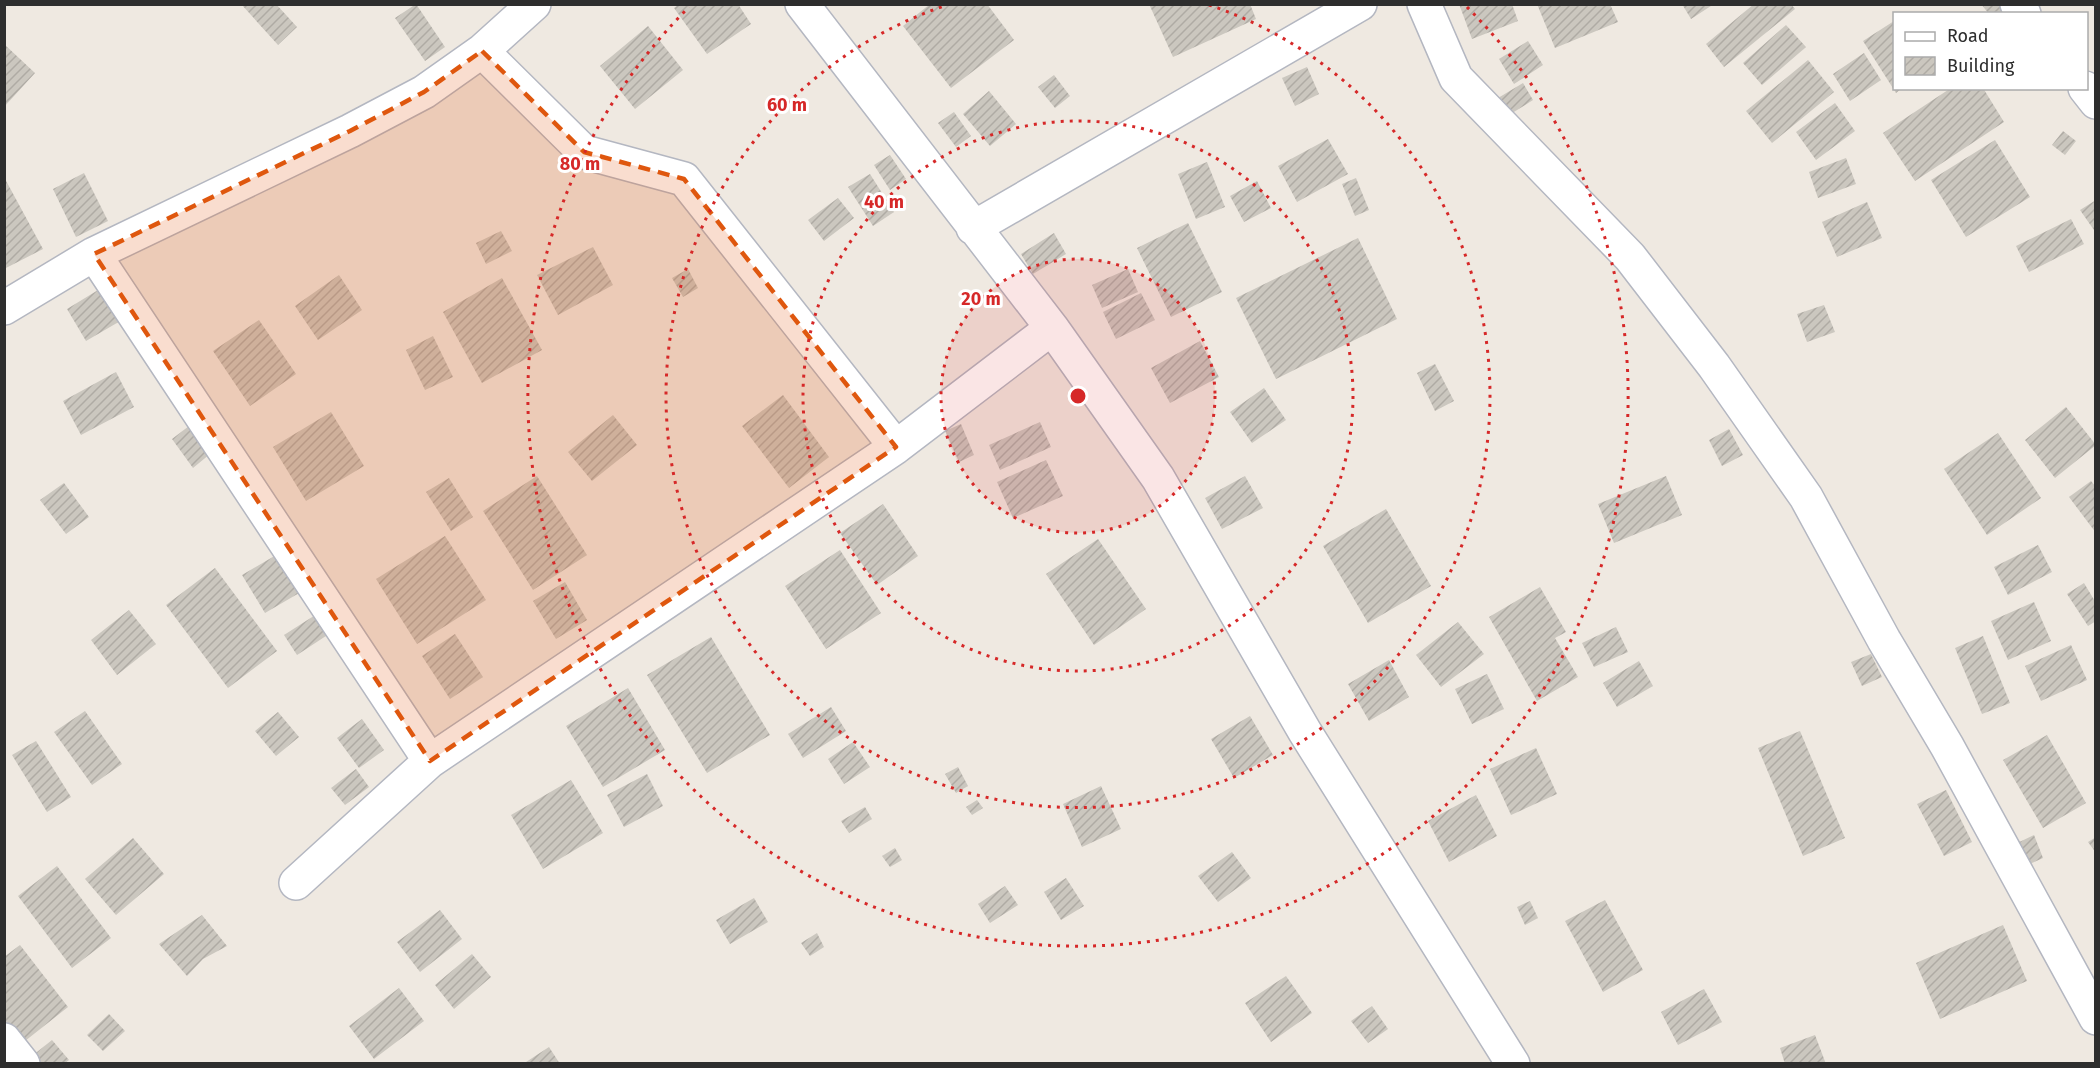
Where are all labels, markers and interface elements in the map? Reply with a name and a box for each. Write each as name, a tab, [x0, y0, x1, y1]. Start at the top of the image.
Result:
legend	[1893, 12, 2088, 90]
text: Road	[1947, 25, 1989, 47]
text: Building	[1947, 55, 2015, 77]
text: 60 m	[767, 94, 807, 116]
text: 80 m	[560, 153, 600, 175]
text: 40 m	[864, 191, 904, 213]
text: 20 m	[961, 288, 1001, 310]
centre of rings	[1068, 386, 1088, 406]

